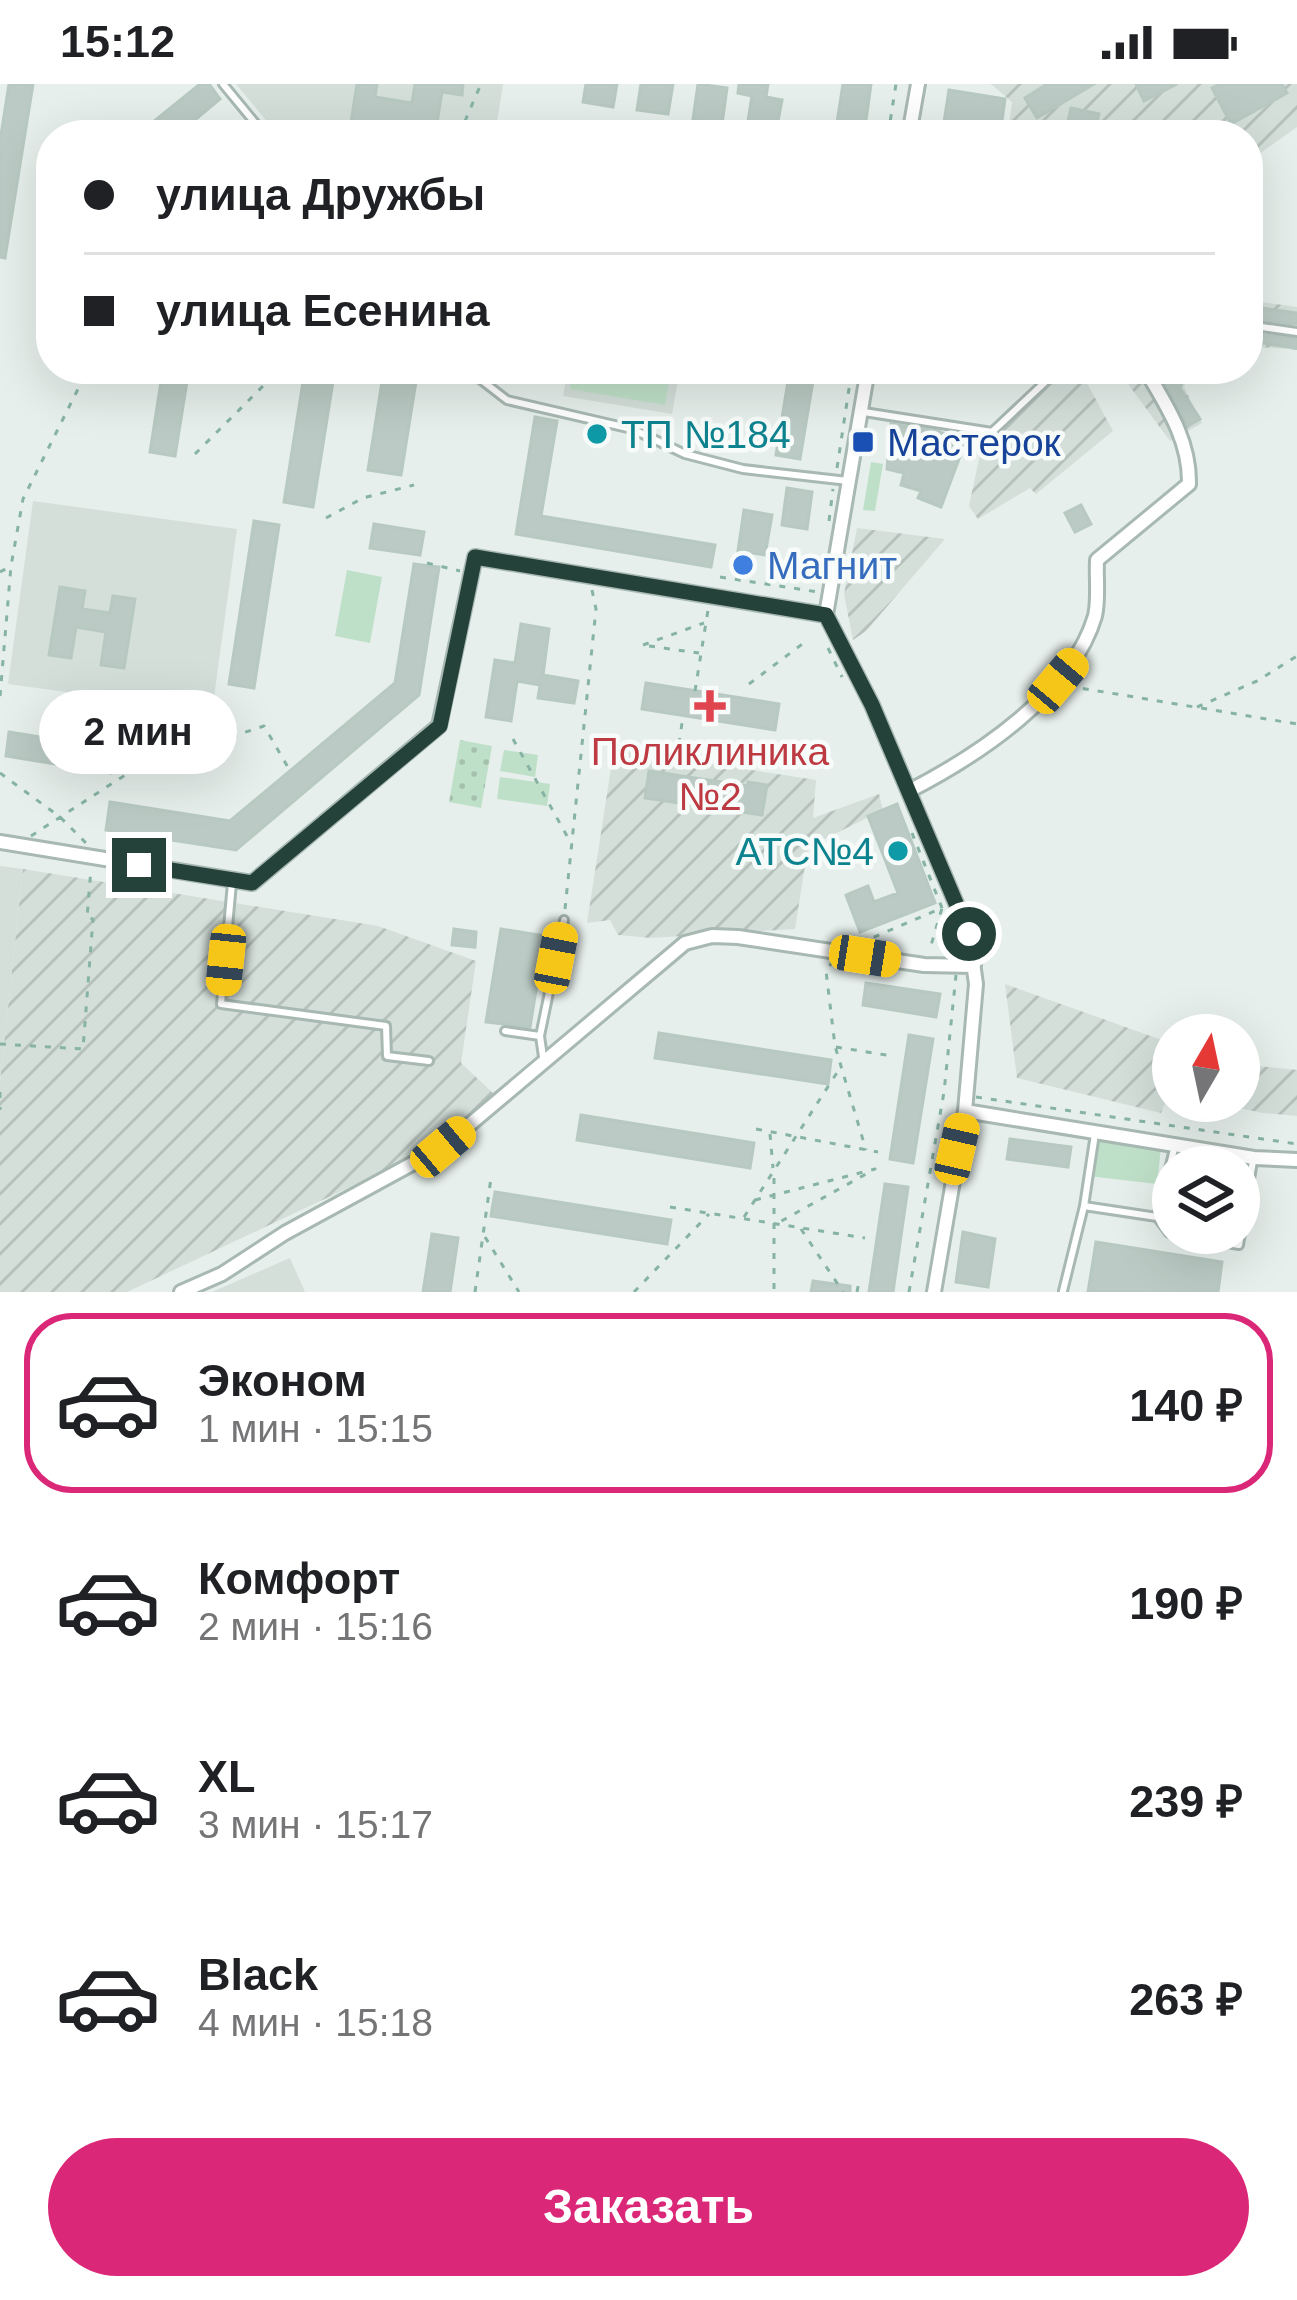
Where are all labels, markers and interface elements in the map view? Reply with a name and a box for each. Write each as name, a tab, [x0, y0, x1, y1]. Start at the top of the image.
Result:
text: 15:12	[60, 16, 175, 67]
text: улица Дружбы	[156, 169, 485, 220]
text: улица Есенина	[156, 285, 490, 336]
place label: ТП №184	[621, 413, 791, 456]
marker: ТП №184	[584, 421, 610, 447]
place label: Мастерок	[887, 421, 1062, 464]
marker: Мастерок	[850, 429, 876, 455]
place label: Магнит	[767, 544, 897, 587]
marker: Магнит	[730, 552, 756, 578]
car	[1021, 642, 1095, 720]
marker: Поликлиника №2	[694, 690, 726, 722]
callout: 2 мин	[40, 691, 238, 775]
text: 2 мин	[84, 710, 192, 753]
place label: Поликлиника №2	[591, 730, 829, 818]
place label: АТС№4	[736, 830, 874, 873]
route end	[112, 838, 166, 892]
marker: АТС№4	[885, 838, 911, 864]
route start	[942, 907, 996, 961]
car	[531, 919, 581, 997]
car	[204, 922, 248, 998]
car	[827, 933, 903, 979]
north arrow	[1152, 1014, 1260, 1122]
map controls	[1152, 1014, 1260, 1254]
car	[404, 1110, 482, 1184]
car	[931, 1110, 983, 1188]
button: layers	[1152, 1146, 1260, 1254]
icon: car	[54, 1349, 162, 1457]
text: Эконом	[198, 1355, 367, 1406]
text: 140 ₽	[1129, 1380, 1243, 1431]
text: 1 мин · 15:15	[198, 1407, 433, 1450]
icon: car	[54, 1547, 162, 1655]
text: Комфорт	[198, 1553, 400, 1604]
text: 190 ₽	[1129, 1578, 1243, 1629]
text: 2 мин · 15:16	[198, 1605, 433, 1648]
icon: car	[54, 1745, 162, 1853]
text: XL	[198, 1751, 256, 1802]
text: 239 ₽	[1129, 1776, 1243, 1827]
text: 3 мин · 15:17	[198, 1803, 433, 1846]
icon: car	[54, 1943, 162, 2051]
text: Black	[198, 1949, 318, 2000]
text: 263 ₽	[1129, 1974, 1243, 2025]
text: 4 мин · 15:18	[198, 2001, 433, 2044]
button: Заказать	[48, 2138, 1249, 2276]

